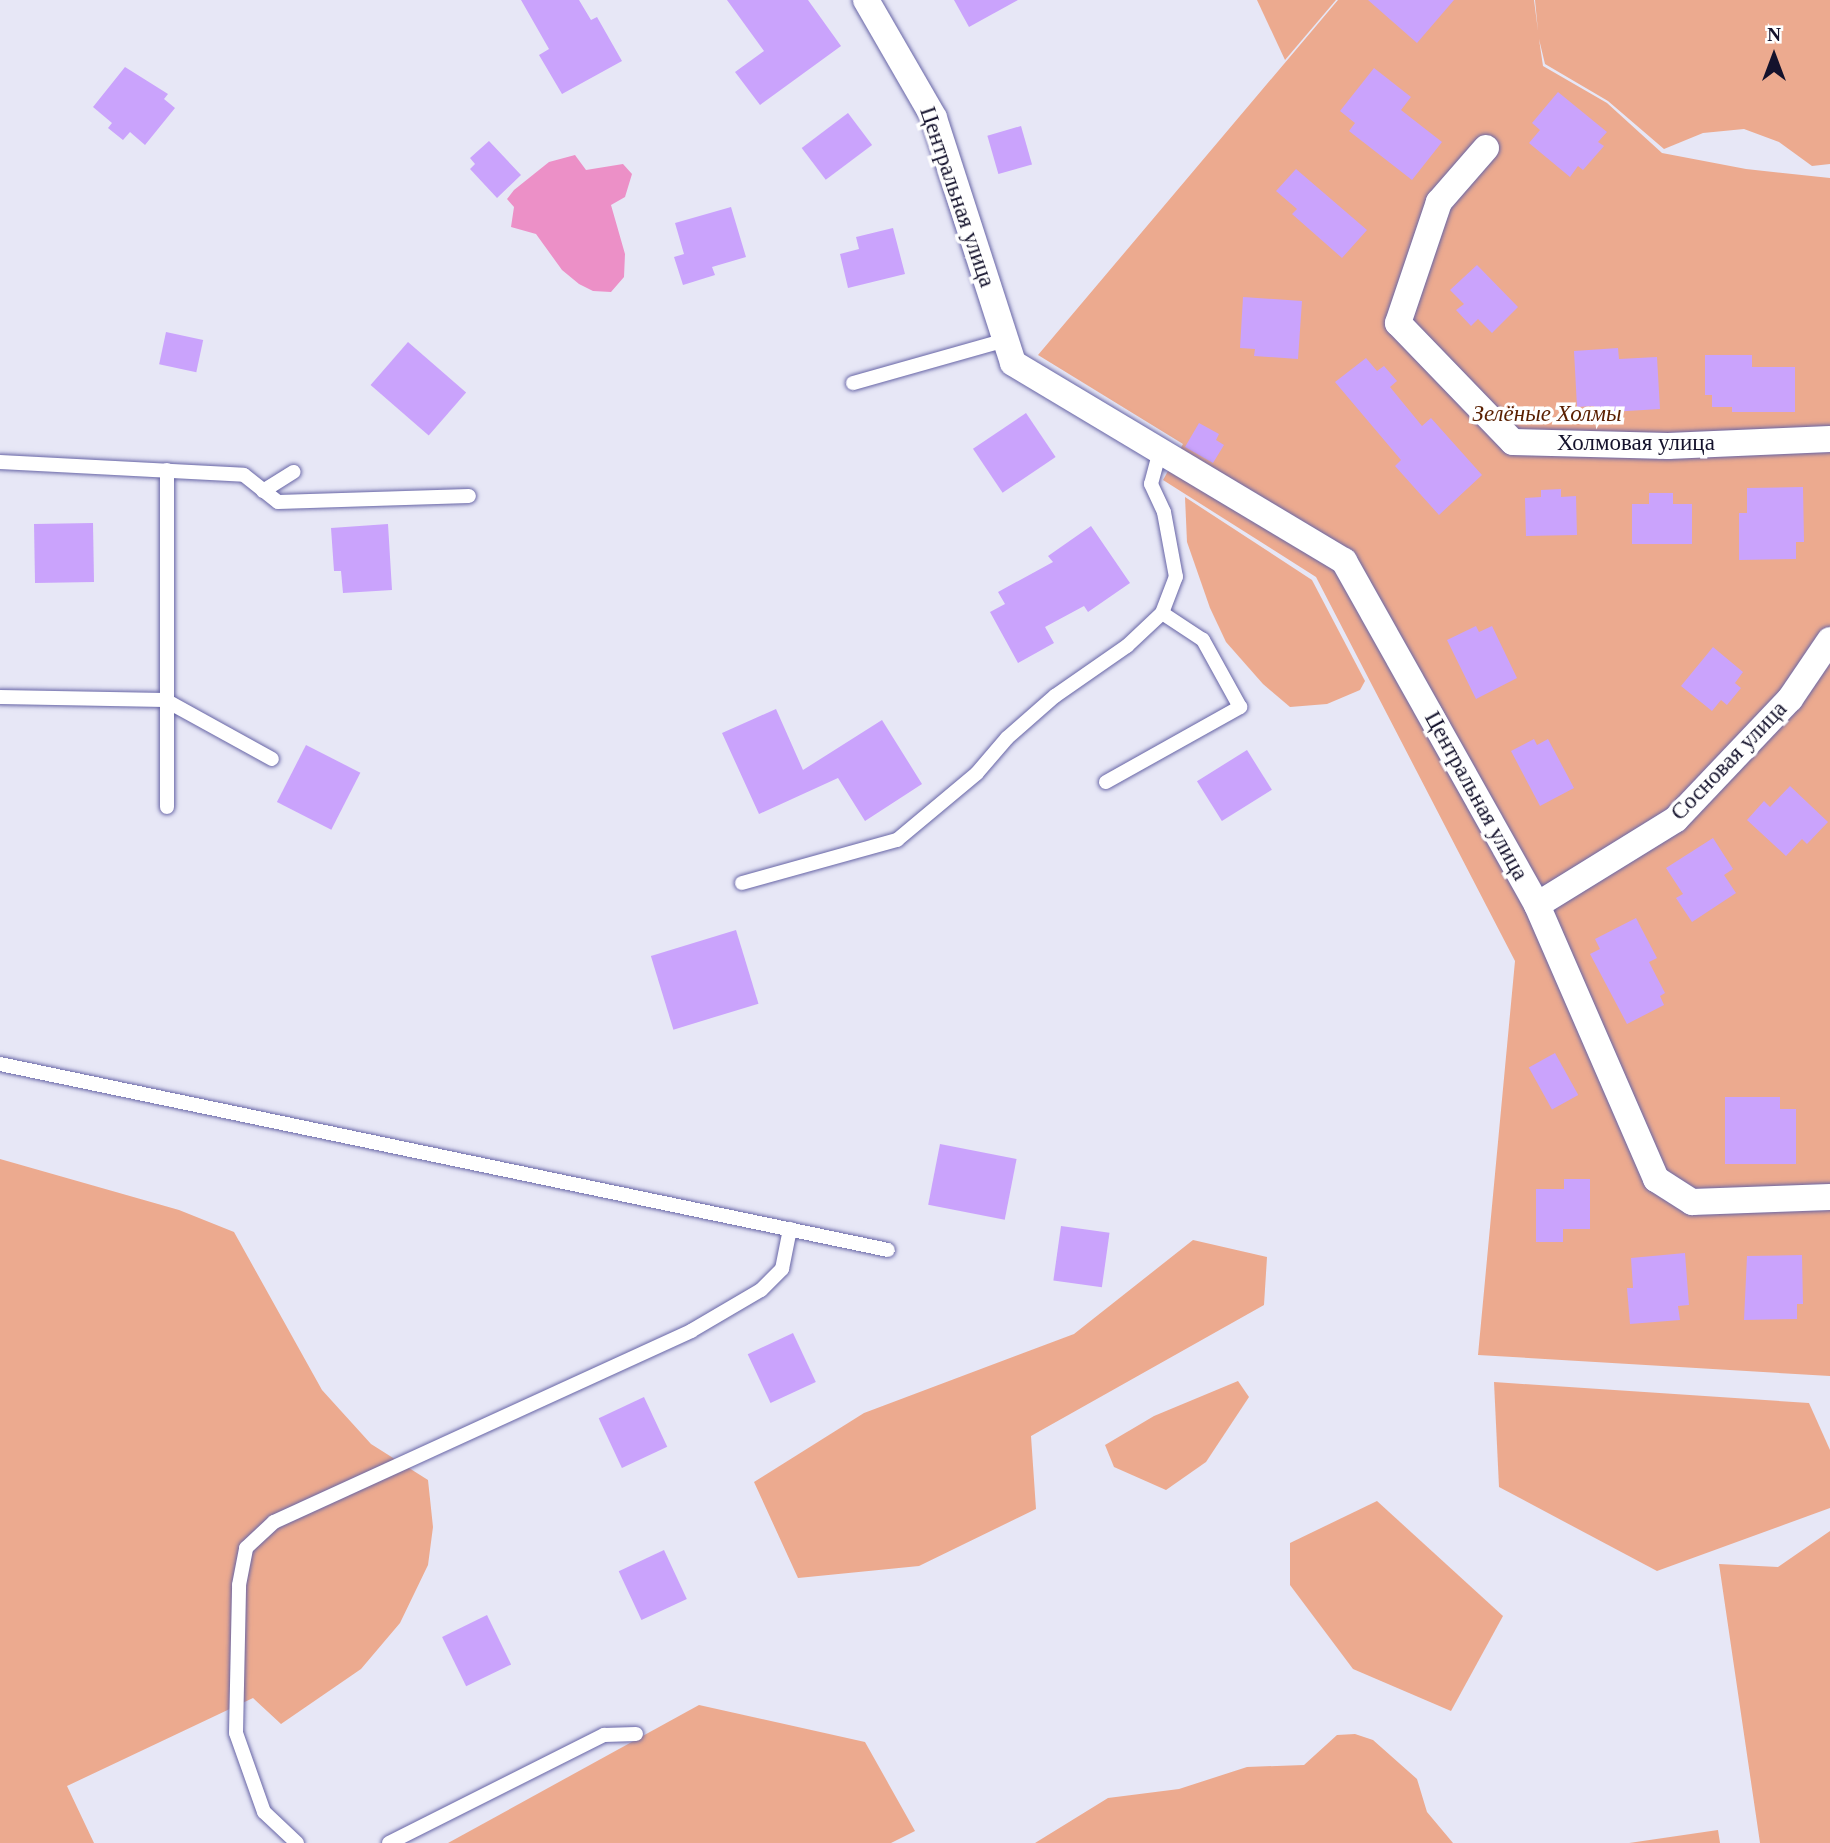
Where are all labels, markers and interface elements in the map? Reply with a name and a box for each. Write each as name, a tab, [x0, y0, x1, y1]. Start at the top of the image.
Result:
north arrow	[1739, 21, 1809, 91]
text: N	[1767, 24, 1781, 45]
street label: Центральная улица	[913, 103, 1001, 291]
park label: Зелёные Холмы	[1472, 400, 1622, 428]
street label: Холмовая улица	[1557, 429, 1715, 457]
street label: Сосновая улица	[1665, 696, 1793, 826]
street label: Центральная улица	[1418, 707, 1534, 885]

